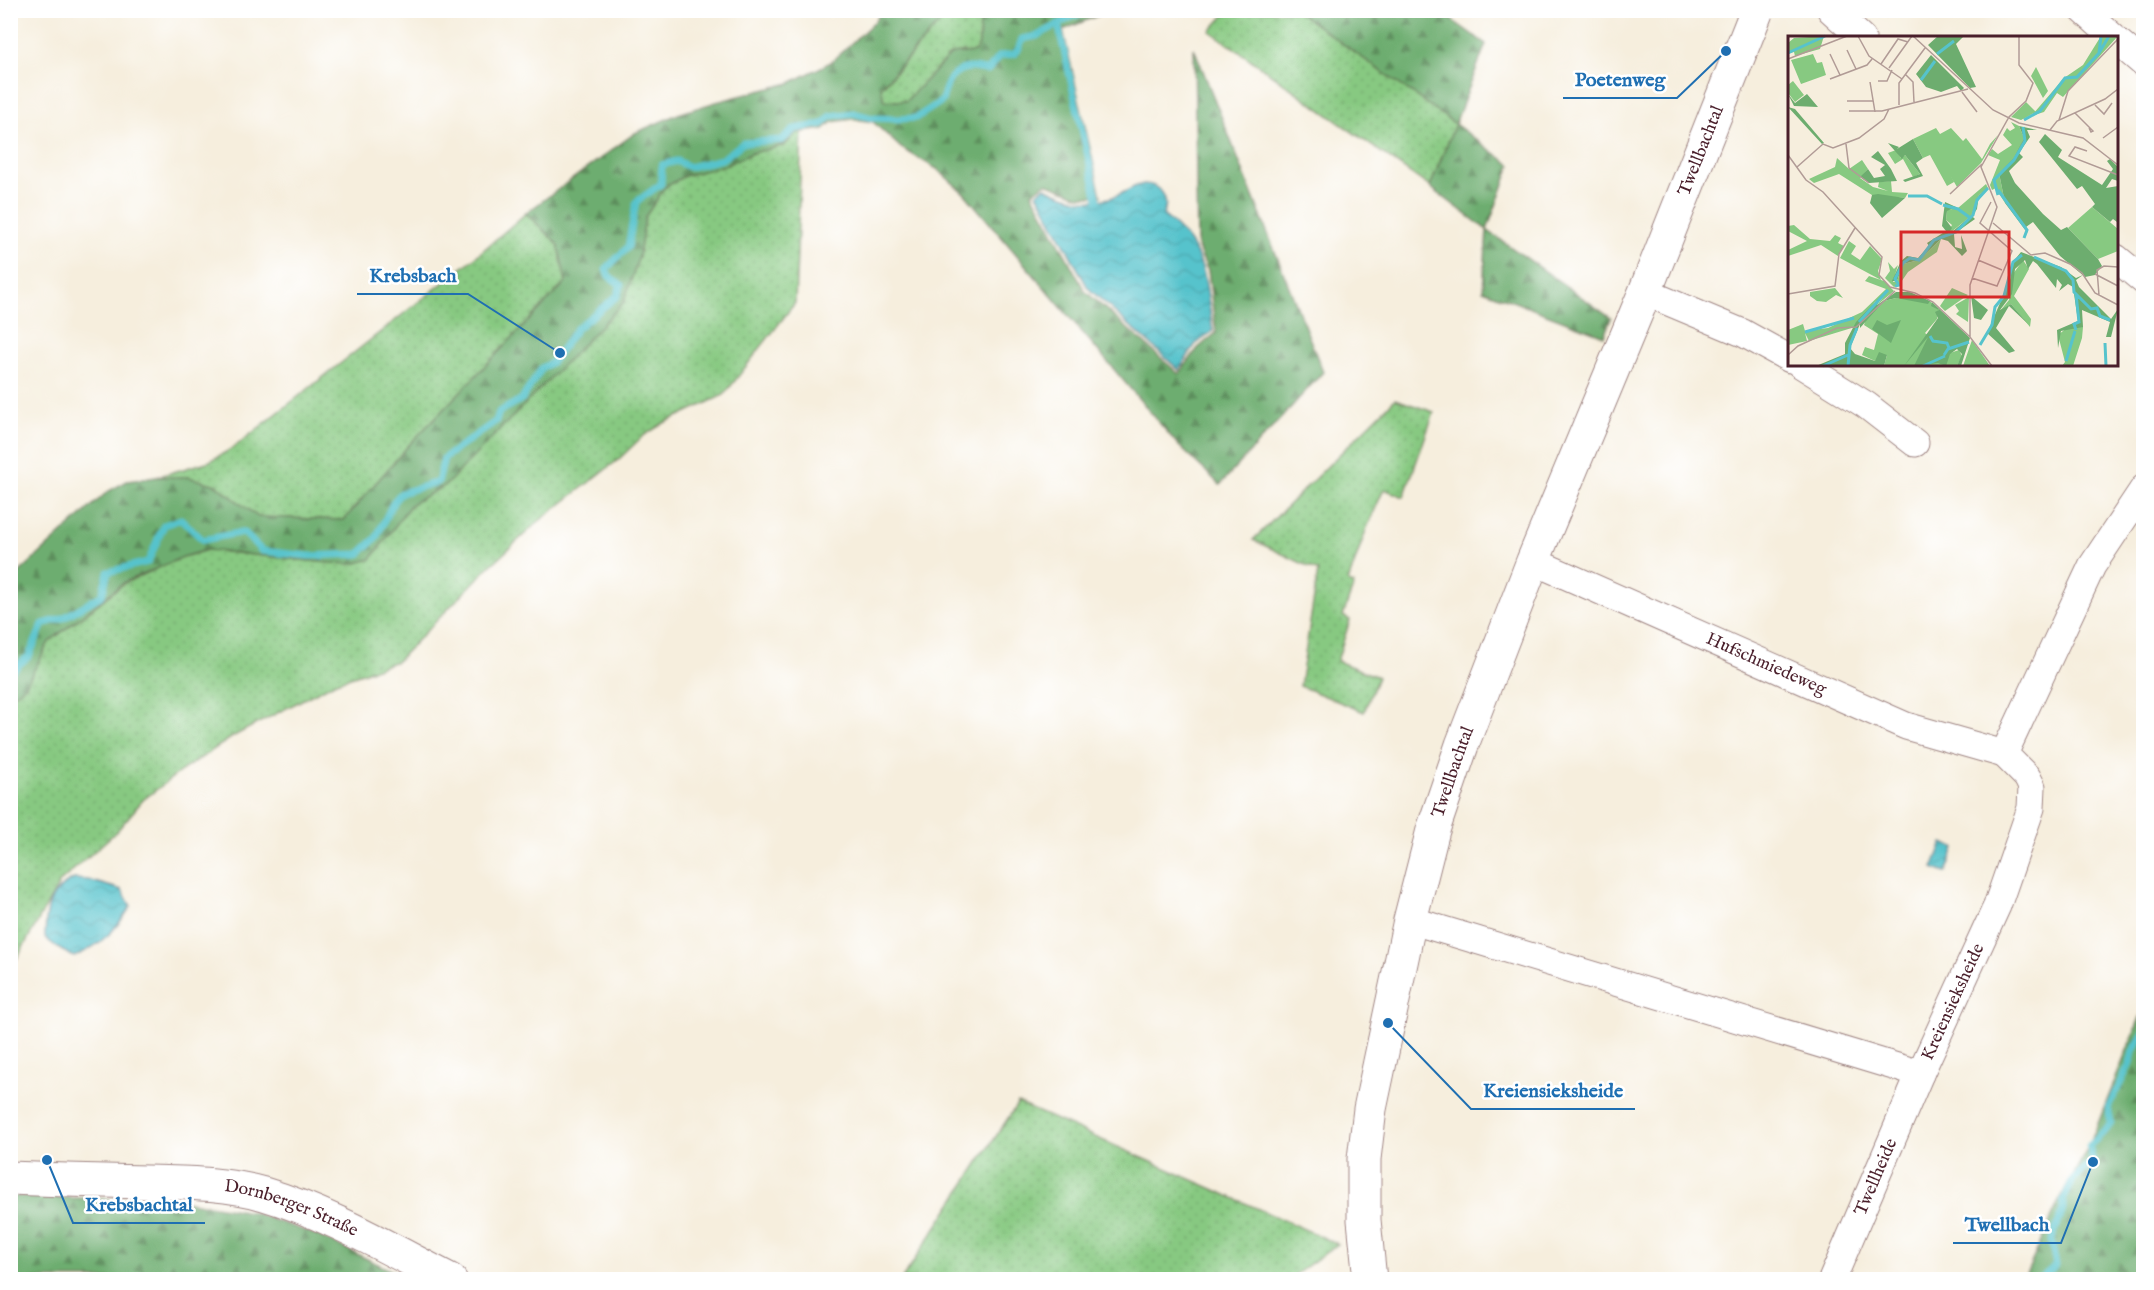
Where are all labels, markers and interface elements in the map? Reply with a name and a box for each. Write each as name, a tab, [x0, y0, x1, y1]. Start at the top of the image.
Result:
inset map	[1788, 36, 2118, 366]
callout: Poetenweg	[1563, 60, 1677, 98]
text: Poetenweg	[1575, 68, 1666, 93]
street label: Twellbachtal	[1673, 102, 1729, 199]
callout: Krebsbach	[357, 256, 468, 294]
text: Krebsbach	[369, 264, 457, 289]
street label: Hufschmiedeweg	[1702, 627, 1830, 701]
street label: Twellbachtal	[1427, 723, 1480, 821]
street label: Kreiensieksheide	[1916, 940, 1990, 1064]
callout: Kreiensieksheide	[1471, 1071, 1635, 1109]
text: Kreiensieksheide	[1483, 1079, 1624, 1104]
street label: Twellheide	[1849, 1135, 1903, 1219]
street label: Dornberger Straße	[223, 1175, 362, 1242]
callout: Krebsbachtal	[73, 1185, 205, 1223]
text: Krebsbachtal	[85, 1193, 194, 1218]
callout: Twellbach	[1953, 1205, 2061, 1243]
text: Twellbach	[1964, 1213, 2050, 1238]

